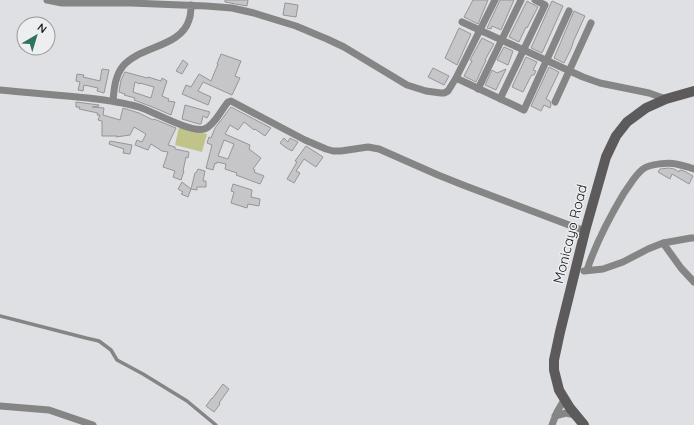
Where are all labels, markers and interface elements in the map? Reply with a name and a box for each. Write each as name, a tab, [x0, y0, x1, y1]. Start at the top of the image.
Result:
north arrow	[16, 16, 56, 56]
text: N	[35, 20, 50, 36]
street label: Monicayo Road	[549, 182, 591, 286]

